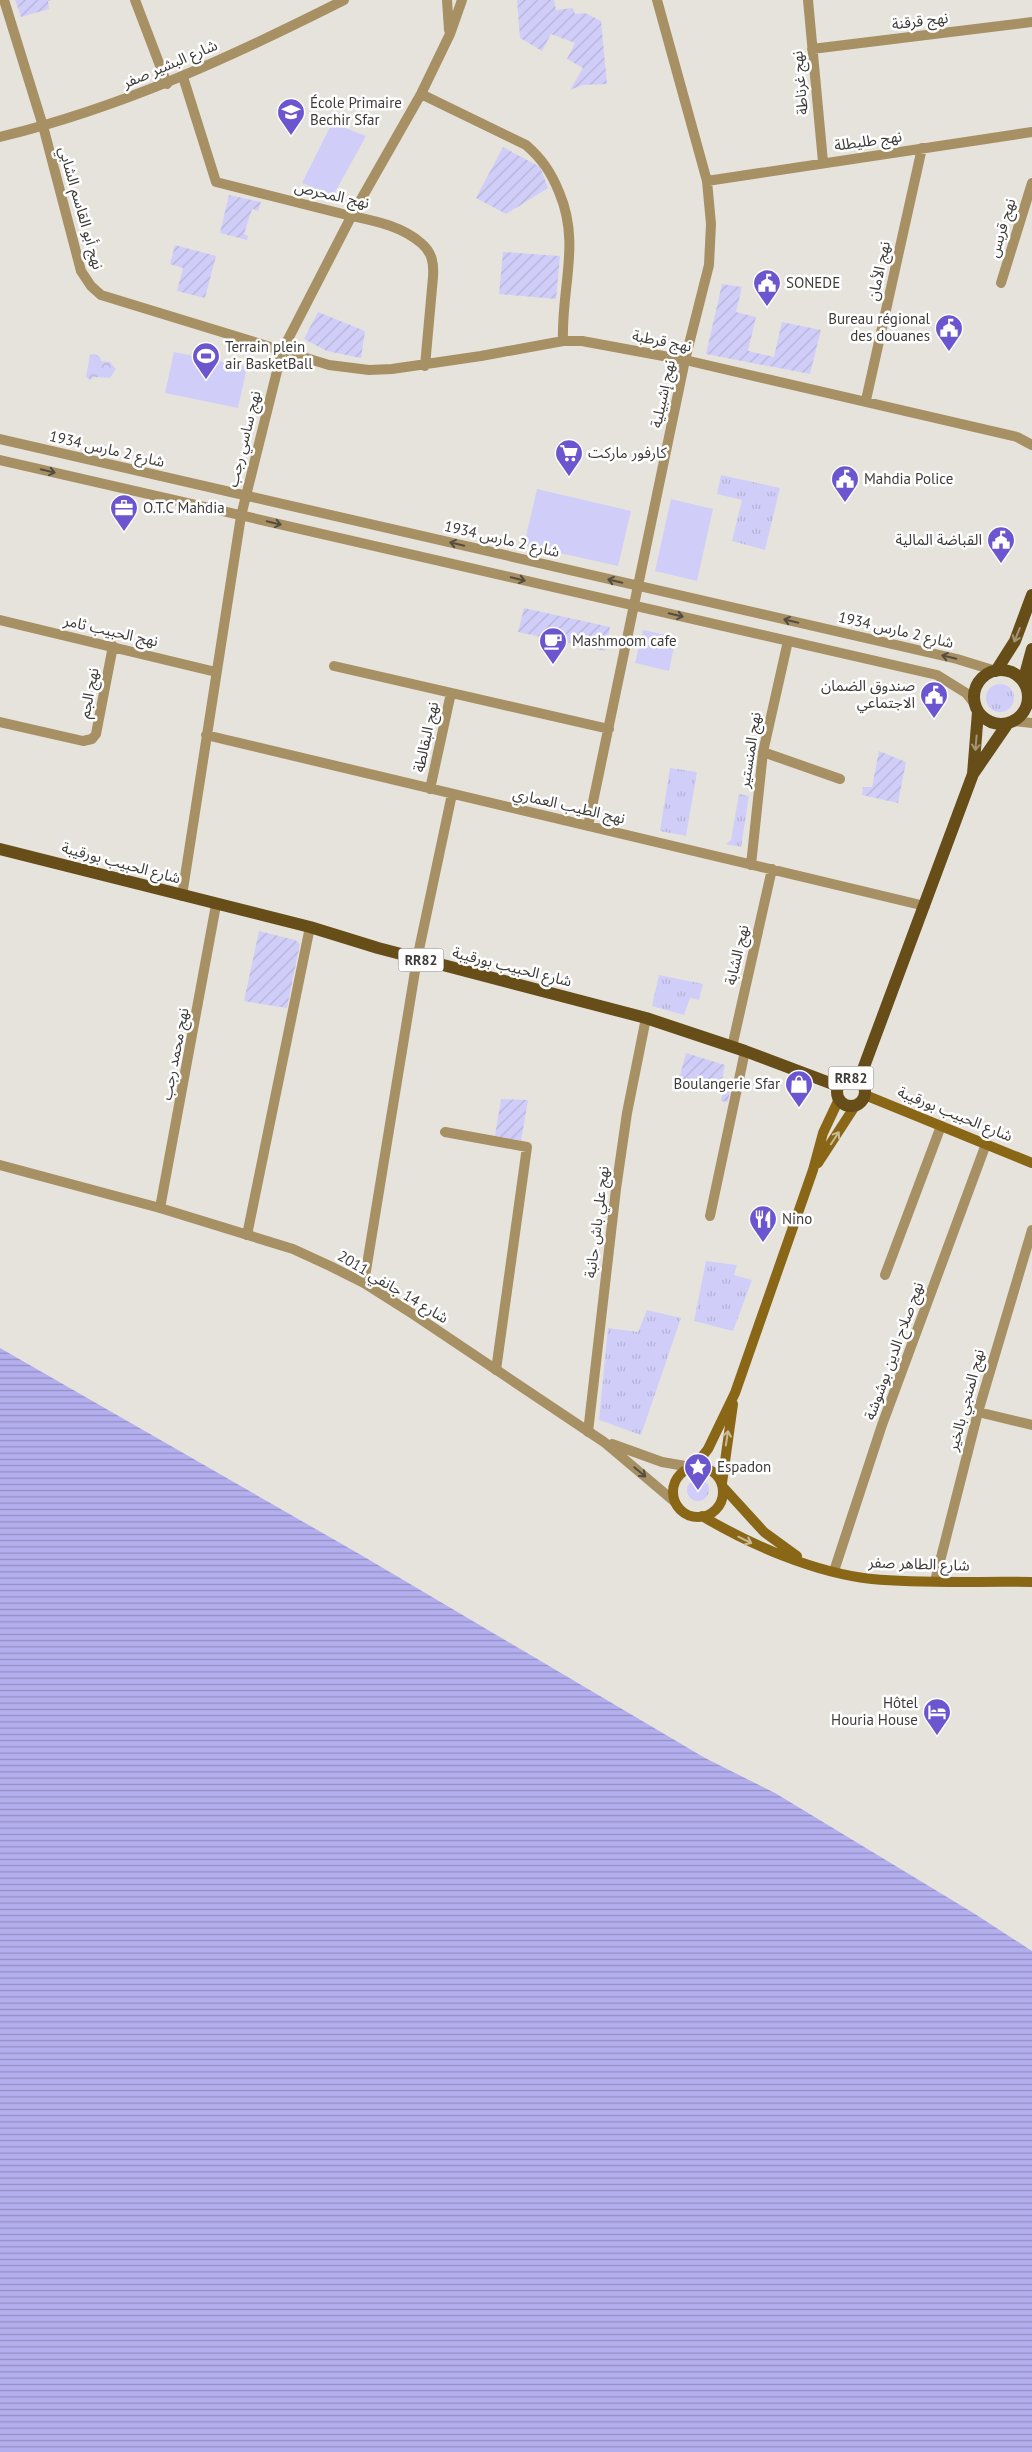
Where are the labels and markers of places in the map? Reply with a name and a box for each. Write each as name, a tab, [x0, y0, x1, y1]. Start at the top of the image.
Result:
place label: École Primaire Bechir Sfar	[310, 93, 402, 129]
school or university icon: École Primaire Bechir Sfar	[276, 97, 306, 136]
public building icon: SONEDE	[752, 268, 782, 307]
place label: SONEDE	[786, 273, 840, 292]
place label: Bureau régional des douanes	[828, 309, 931, 345]
public building icon: Bureau régional des douanes	[934, 313, 964, 352]
place label: Terrain plein air BasketBall	[225, 337, 313, 373]
sports icon: Terrain plein air BasketBall	[191, 341, 221, 380]
supermarket icon: كارفور ماركت	[554, 438, 584, 477]
place label: كارفور ماركت	[588, 443, 667, 462]
public building icon: Mahdia Police	[830, 464, 860, 503]
place label: Mahdia Police	[864, 469, 953, 488]
office icon: O.T.C Mahdia	[109, 493, 139, 532]
place label: O.T.C Mahdia	[143, 498, 225, 517]
public building icon: القباضة المالية	[986, 525, 1016, 564]
place label: القباضة المالية	[895, 530, 982, 549]
cafe icon: Mashmoom cafe	[538, 626, 568, 665]
place label: Mashmoom cafe	[572, 631, 677, 650]
place label: صندوق الضمان الاجتماعي	[821, 676, 915, 714]
public building icon: صندوق الضمان الاجتماعي	[919, 680, 949, 719]
shop icon: Boulangerie Sfar	[784, 1069, 814, 1108]
place label: Boulangerie Sfar	[673, 1074, 780, 1093]
restaurant icon: Nino	[748, 1204, 778, 1243]
place label: Nino	[782, 1209, 812, 1228]
place icon: Espadon	[683, 1452, 713, 1491]
place label: Espadon	[717, 1457, 771, 1476]
place label: Hôtel Houria House	[831, 1693, 919, 1729]
hotel icon: Hôtel Houria House	[922, 1697, 952, 1736]

